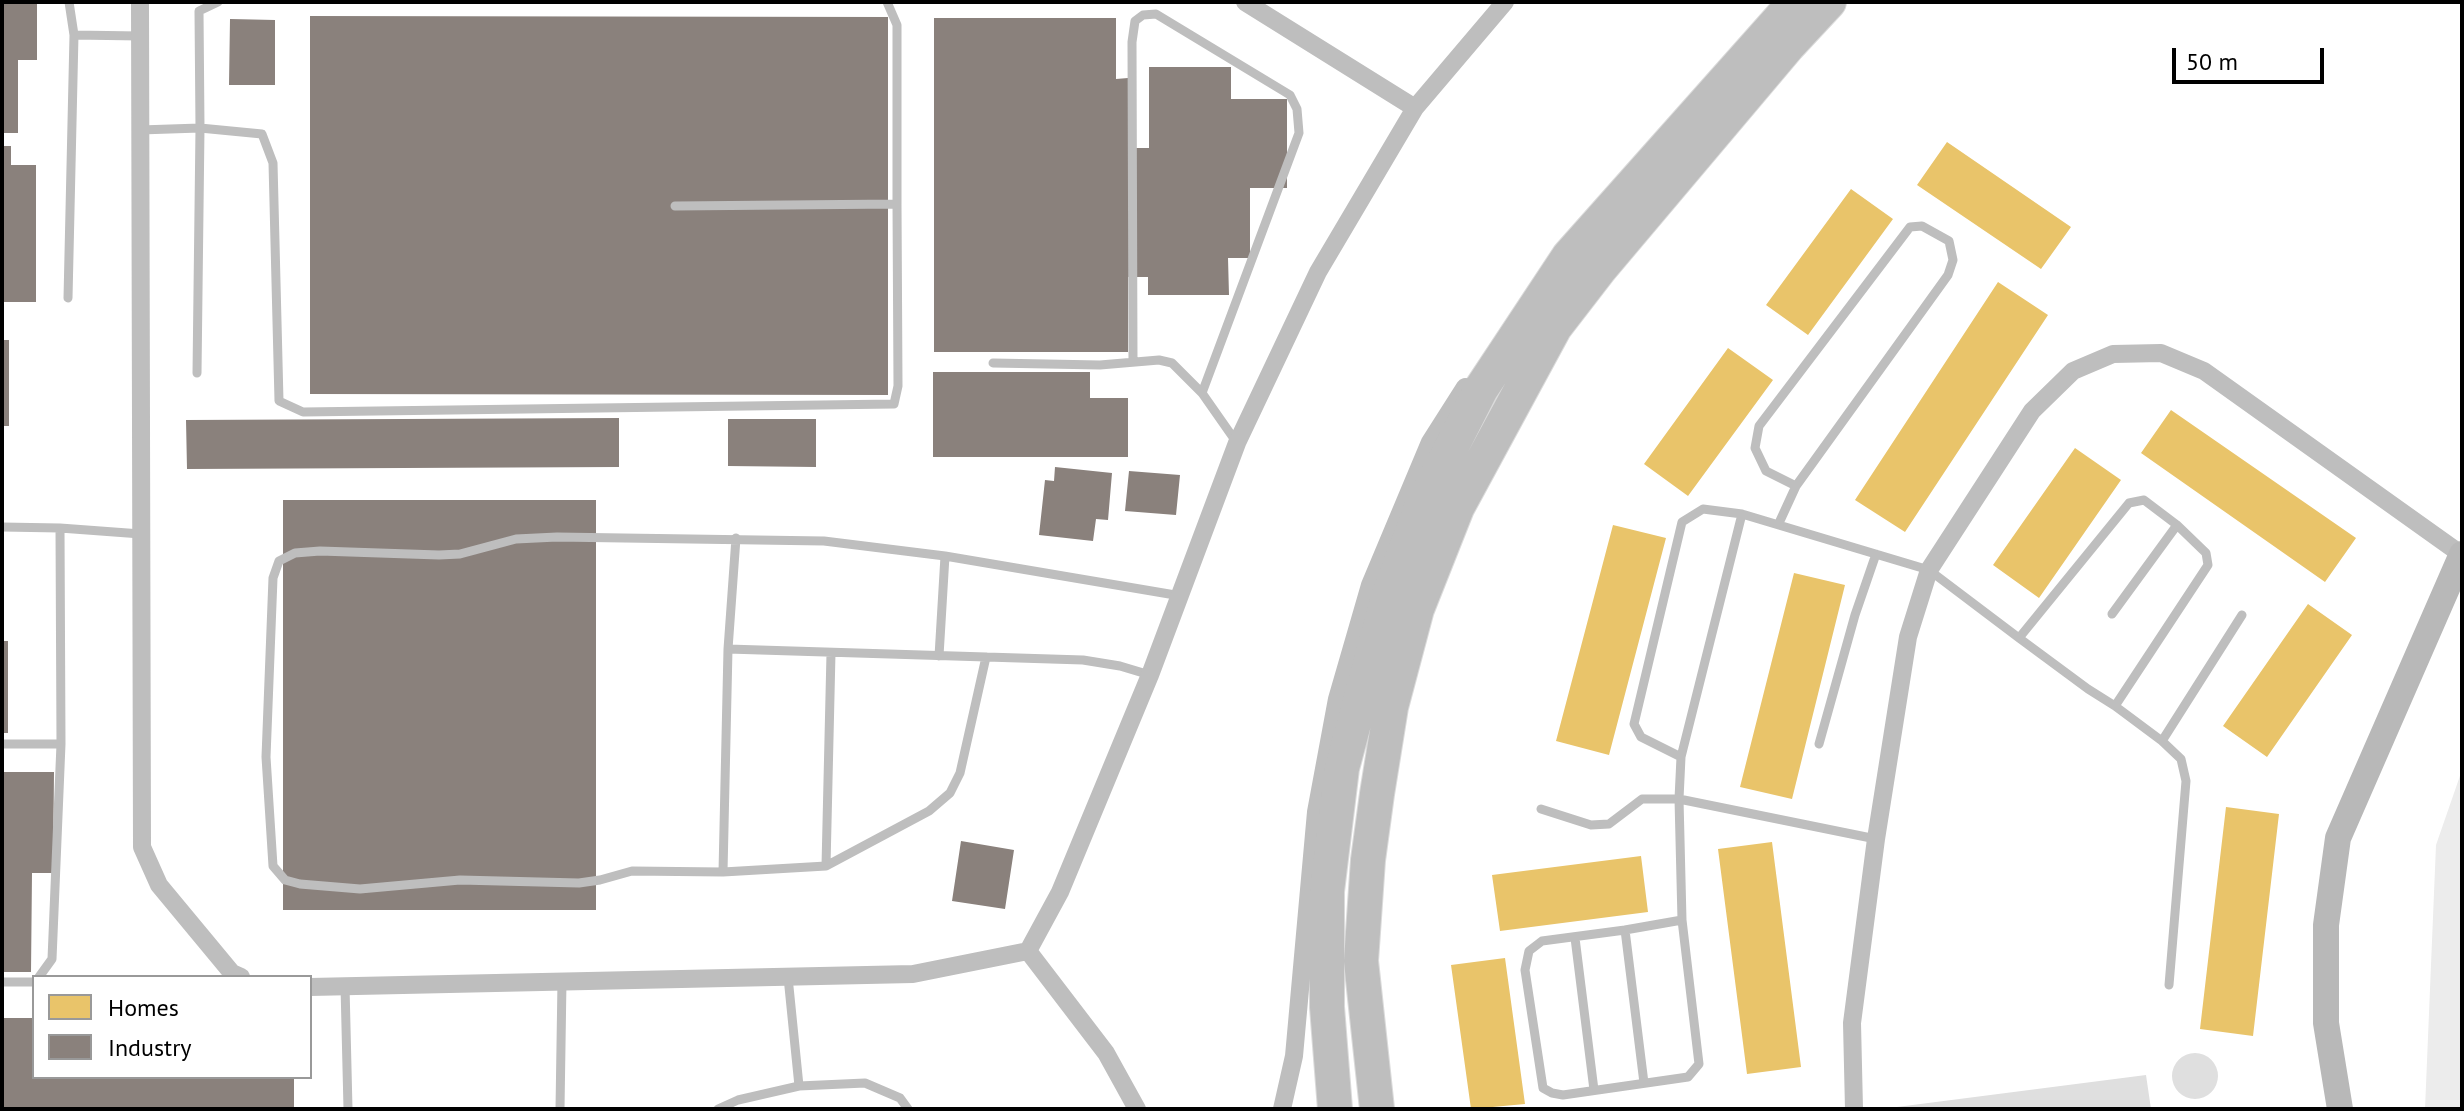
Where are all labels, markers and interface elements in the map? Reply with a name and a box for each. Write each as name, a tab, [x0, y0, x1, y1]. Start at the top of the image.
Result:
scale bar	[2176, 32, 2328, 82]
text: 50 m	[2186, 46, 2238, 77]
legend	[32, 975, 312, 1079]
text: Homes	[108, 992, 179, 1023]
text: Industry	[108, 1032, 192, 1063]

